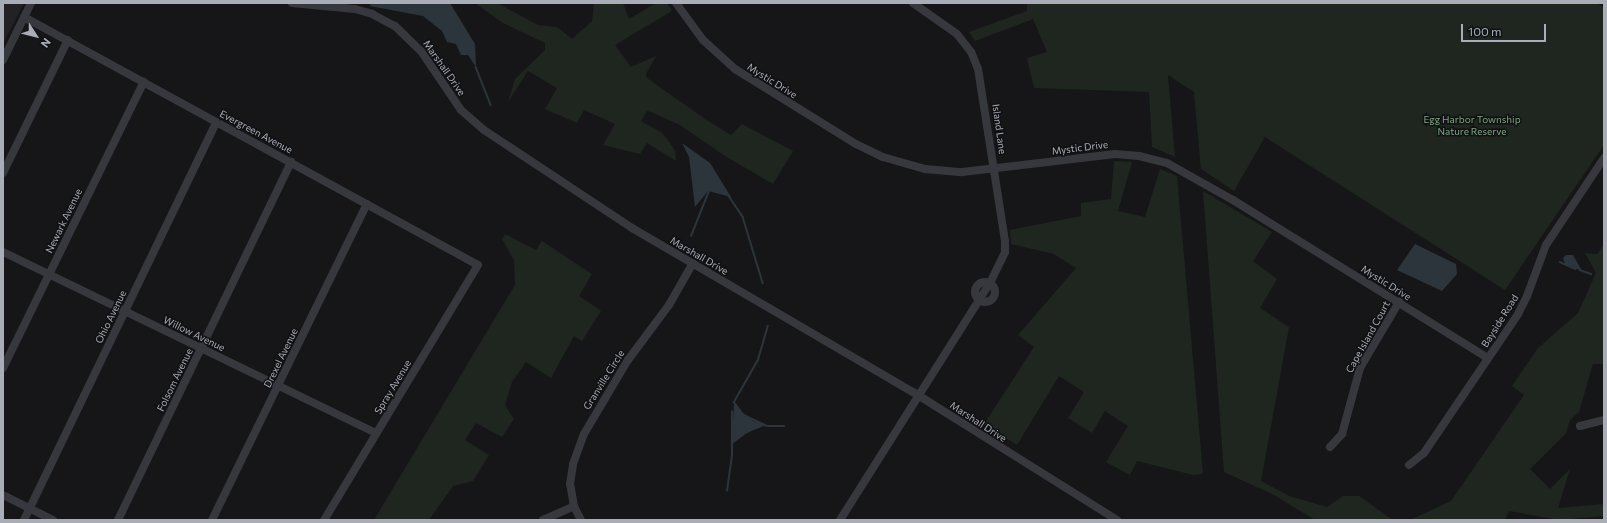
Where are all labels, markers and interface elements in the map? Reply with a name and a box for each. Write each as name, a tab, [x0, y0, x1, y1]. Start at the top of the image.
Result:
north arrow	[16, 16, 56, 56]
scale bar	[1463, 16, 1548, 42]
text: 100 m	[1468, 24, 1502, 38]
text: N	[38, 36, 54, 51]
street label: Marshall Drive	[420, 38, 468, 98]
street label: Mystic Drive	[745, 61, 799, 101]
street label: Island Lane	[990, 103, 1008, 155]
street label: Evergreen Avenue	[218, 108, 294, 156]
park label: Egg Harbor Township Nature Reserve	[1423, 113, 1521, 136]
street label: Mystic Drive	[1051, 139, 1109, 157]
street label: Newark Avenue	[43, 187, 85, 255]
street label: Marshall Drive	[668, 235, 730, 277]
street label: Mystic Drive	[1359, 263, 1413, 303]
street label: Ohio Avenue	[93, 288, 129, 346]
street label: Bayside Road	[1479, 292, 1521, 350]
street label: Cape Island Court	[1343, 299, 1393, 375]
street label: Willow Avenue	[161, 314, 227, 354]
street label: Drexel Avenue	[261, 326, 301, 390]
street label: Folsom Avenue	[155, 347, 195, 413]
street label: Granville Circle	[581, 348, 627, 412]
street label: Spray Avenue	[372, 358, 414, 416]
street label: Marshall Drive	[947, 399, 1009, 445]

